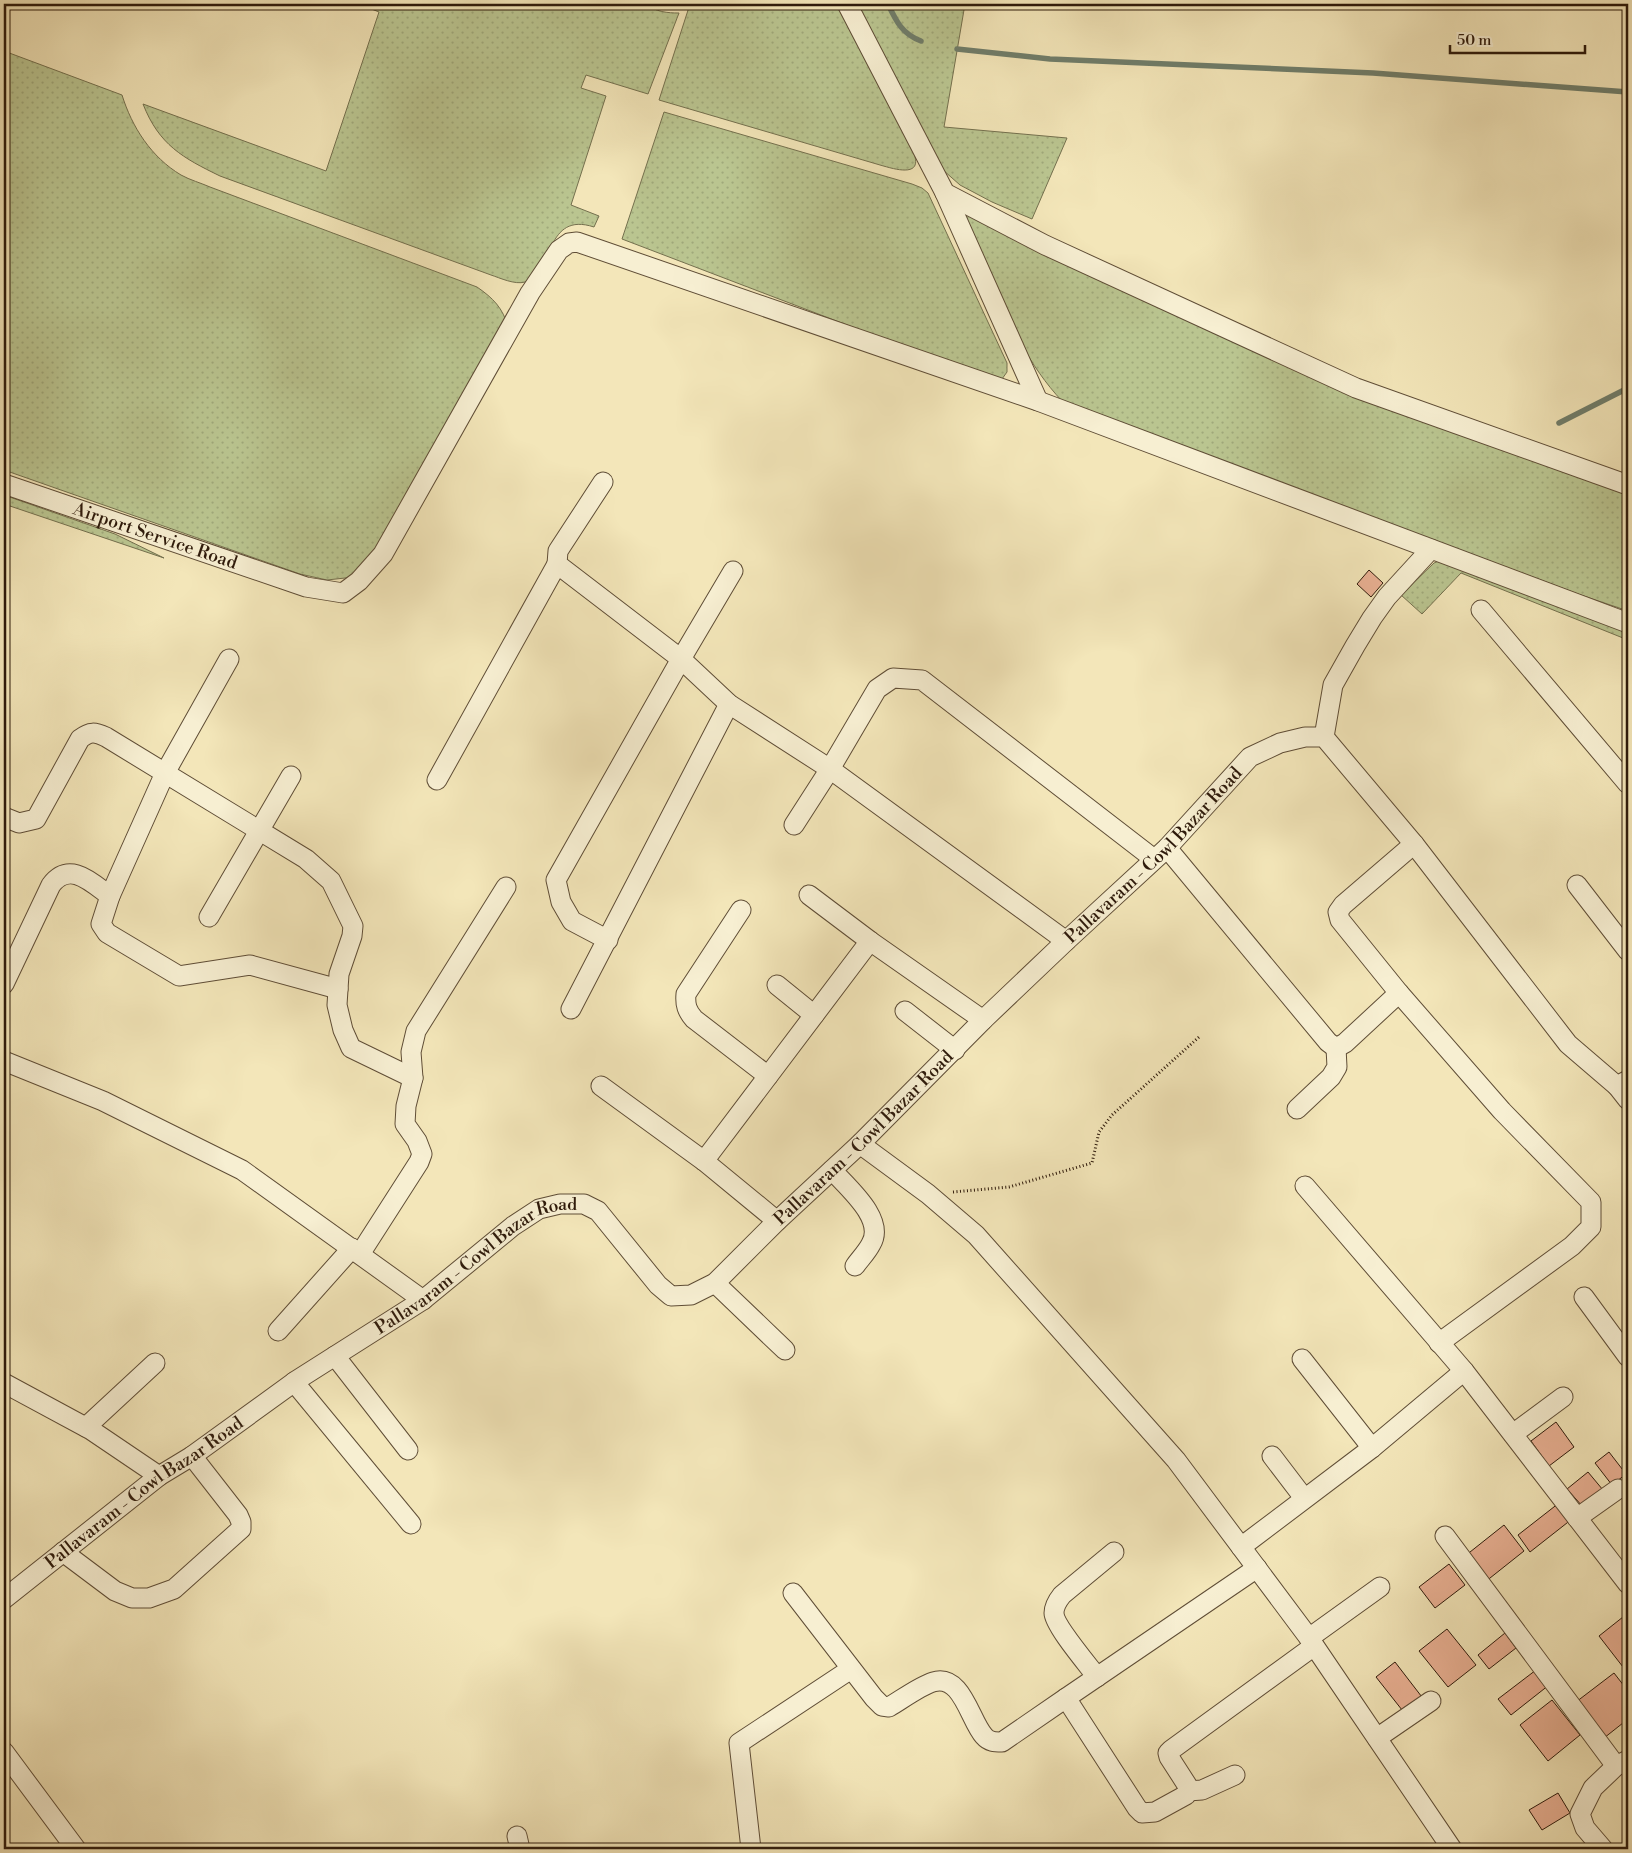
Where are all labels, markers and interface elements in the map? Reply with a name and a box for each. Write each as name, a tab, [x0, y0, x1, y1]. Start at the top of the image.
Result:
scale bar	[1450, 22, 1584, 54]
text: 50 m	[1457, 31, 1491, 50]
street label: Airport Service Road	[69, 497, 241, 575]
street label: Pallavaram - Cowl Bazar Road	[1060, 762, 1248, 949]
street label: Pallavaram - Cowl Bazar Road	[769, 1045, 959, 1230]
street label: Pallavaram - Cowl Bazar Road	[371, 1193, 578, 1340]
street label: Pallavaram - Cowl Bazar Road	[40, 1411, 249, 1574]

